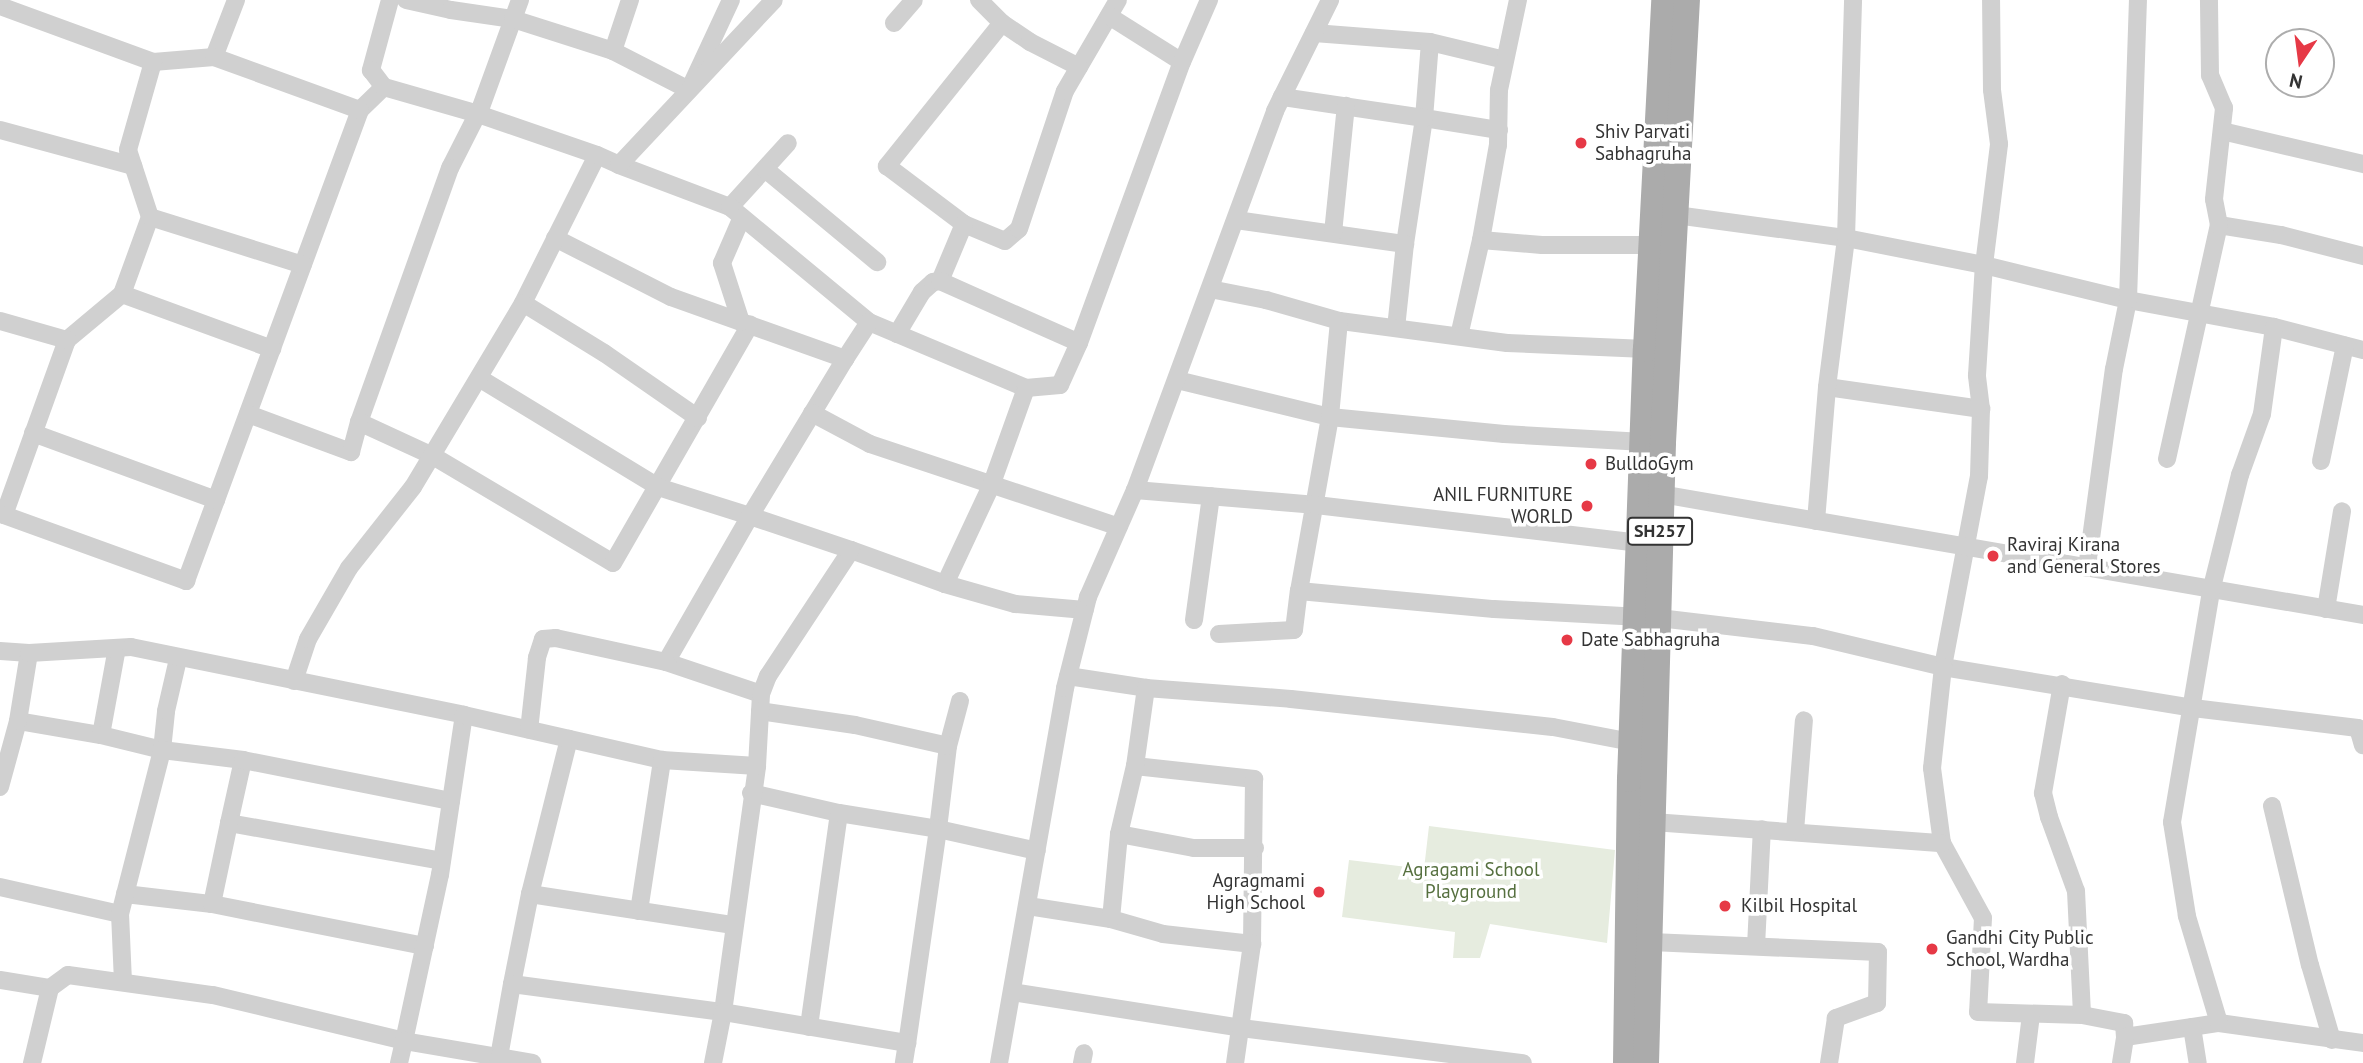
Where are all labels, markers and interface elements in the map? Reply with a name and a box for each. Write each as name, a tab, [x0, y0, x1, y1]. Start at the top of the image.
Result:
north arrow	[2265, 28, 2335, 98]
text: N	[2287, 68, 2305, 95]
place label: Shiv Parvati Sabhagruha	[1595, 121, 1691, 165]
marker: Shiv Parvati Sabhagruha	[1573, 135, 1589, 151]
place label: BulldoGym	[1605, 453, 1694, 475]
marker: BulldoGym	[1583, 456, 1599, 472]
place label: ANIL FURNITURE WORLD	[1432, 484, 1573, 528]
marker: ANIL FURNITURE WORLD	[1579, 498, 1595, 514]
road number: SH257	[1627, 516, 1693, 546]
place label: Raviraj Kirana and General Stores	[2007, 534, 2161, 578]
marker: Raviraj Kirana and General Stores	[1985, 548, 2001, 564]
place label: Date Sabhagruha	[1581, 629, 1720, 651]
marker: Date Sabhagruha	[1559, 632, 1575, 648]
park label: Agragami School Playground	[1402, 859, 1540, 903]
place label: Agragmami High School	[1207, 870, 1305, 914]
marker: Agragmami High School	[1311, 884, 1327, 900]
place label: Kilbil Hospital	[1741, 895, 1857, 917]
marker: Kilbil Hospital	[1715, 896, 1735, 916]
place label: Gandhi City Public School, Wardha	[1946, 927, 2094, 971]
marker: Gandhi City Public School, Wardha	[1924, 941, 1940, 957]

